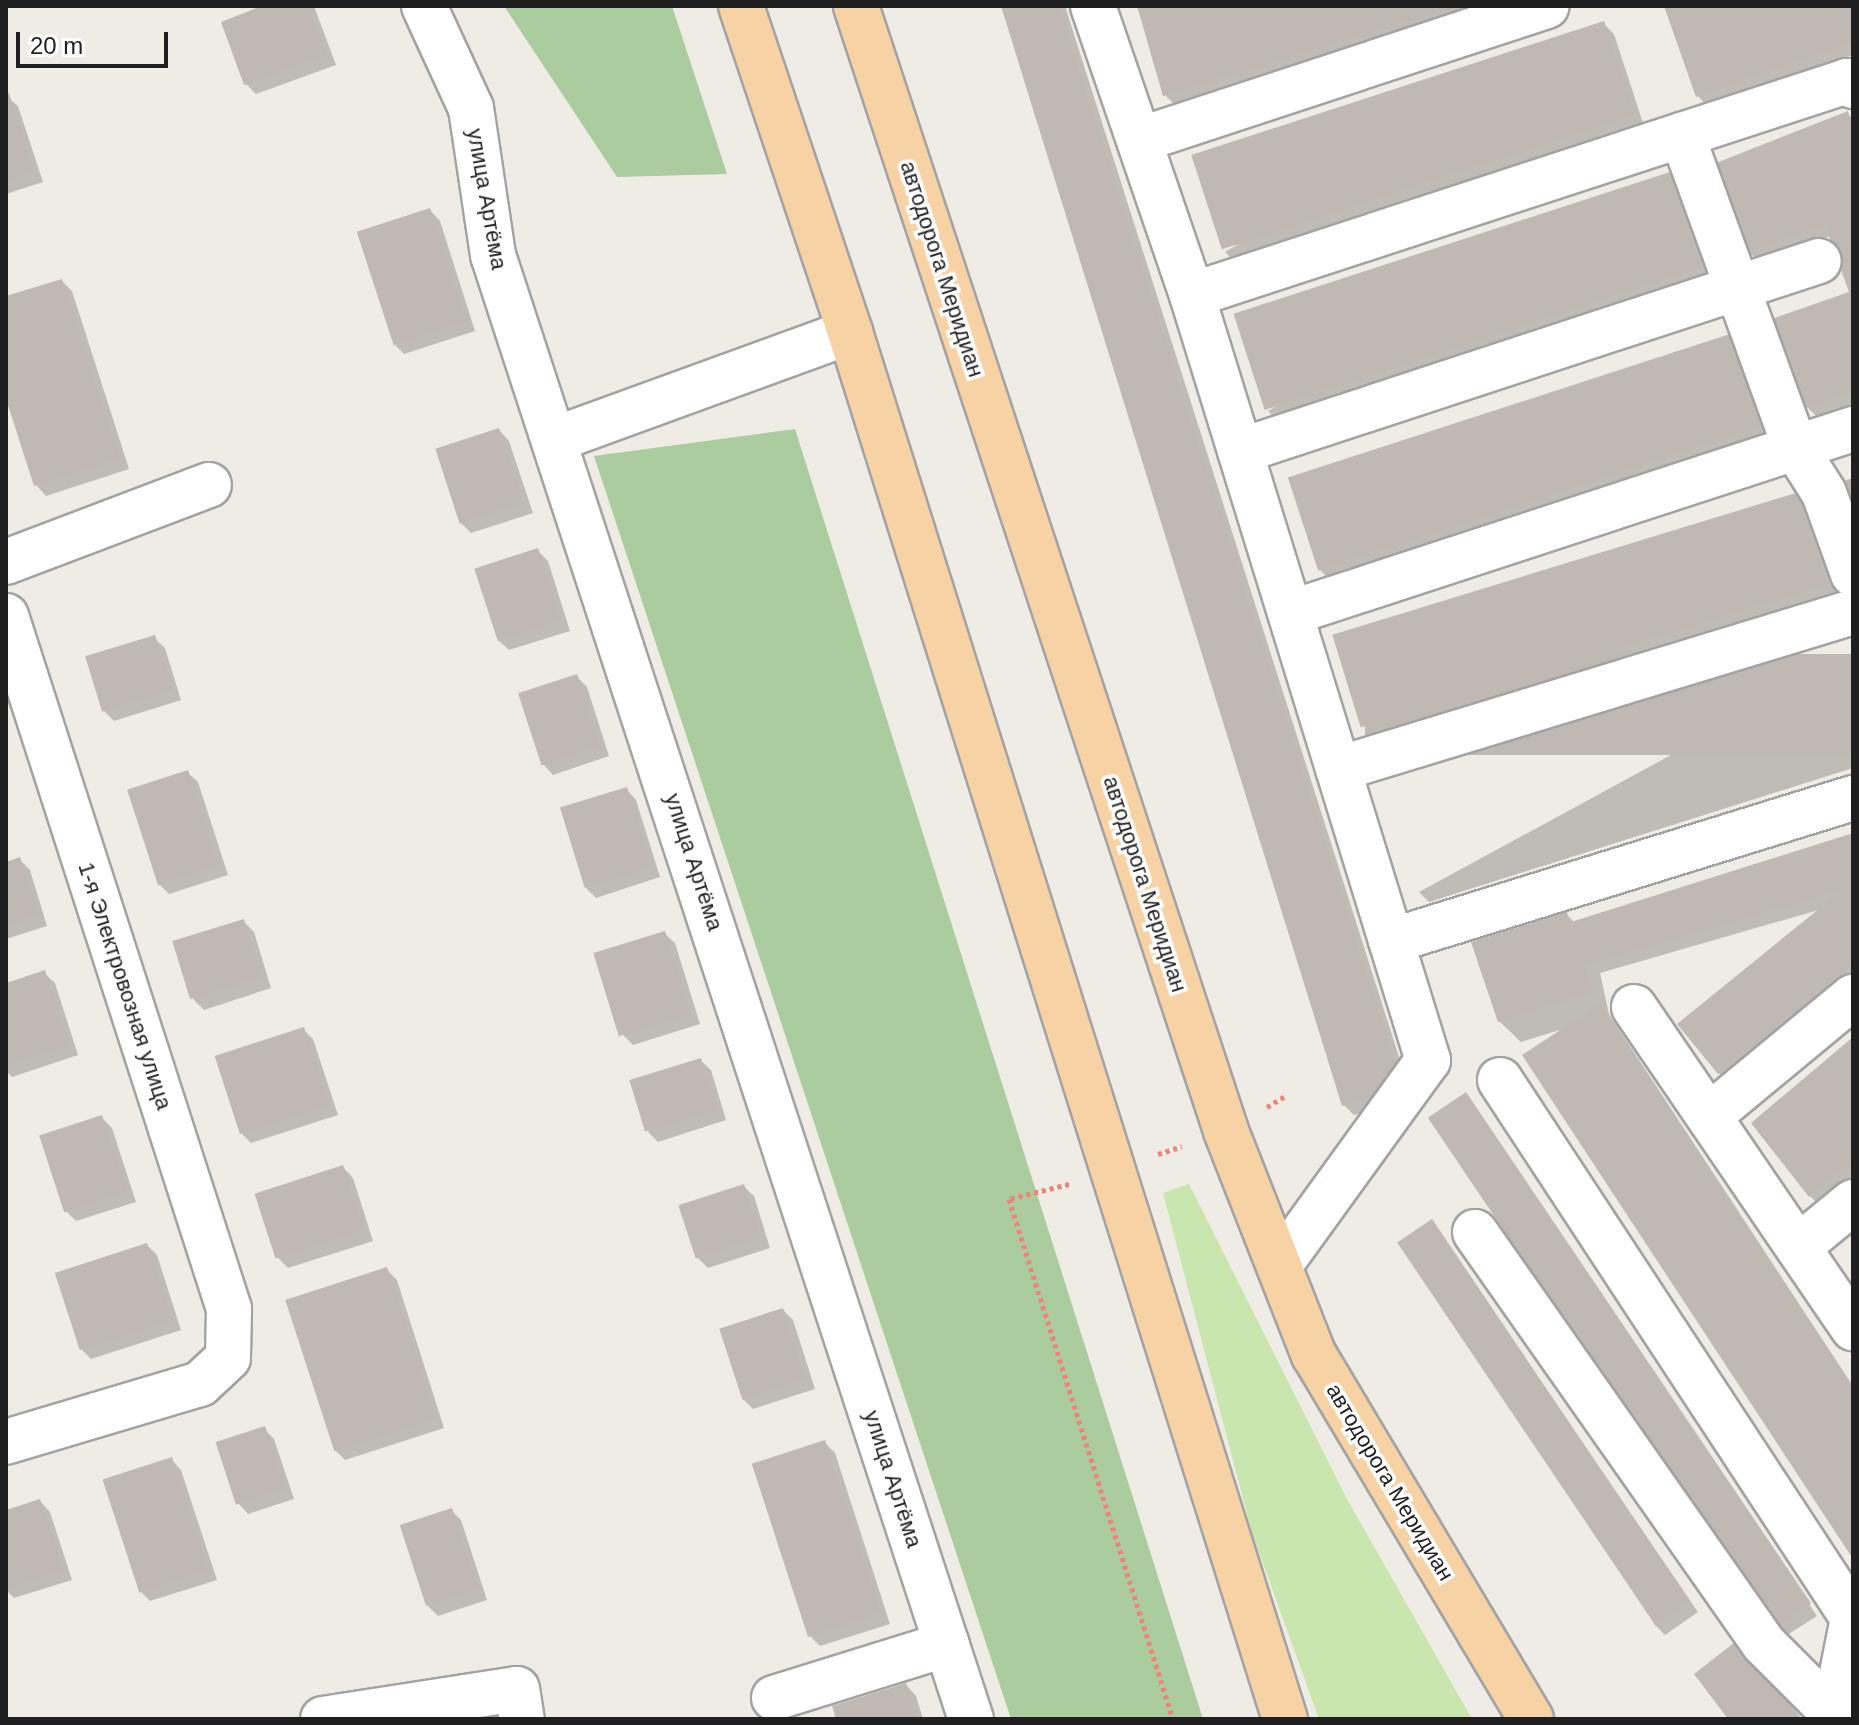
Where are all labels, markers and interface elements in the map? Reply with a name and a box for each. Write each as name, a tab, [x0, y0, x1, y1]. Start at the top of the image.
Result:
scale bar	[20, 16, 172, 66]
text: 20 m	[30, 32, 83, 59]
street label: улица Артёма	[462, 126, 512, 272]
street label: автодорога Меридиан	[895, 158, 989, 380]
street label: автодорога Меридиан	[1098, 773, 1192, 995]
street label: улица Артёма	[659, 790, 729, 934]
street label: 1-я Электровозная улица	[72, 859, 178, 1113]
street label: автодорога Меридиан	[1321, 1379, 1459, 1585]
street label: улица Артёма	[858, 1407, 928, 1551]

